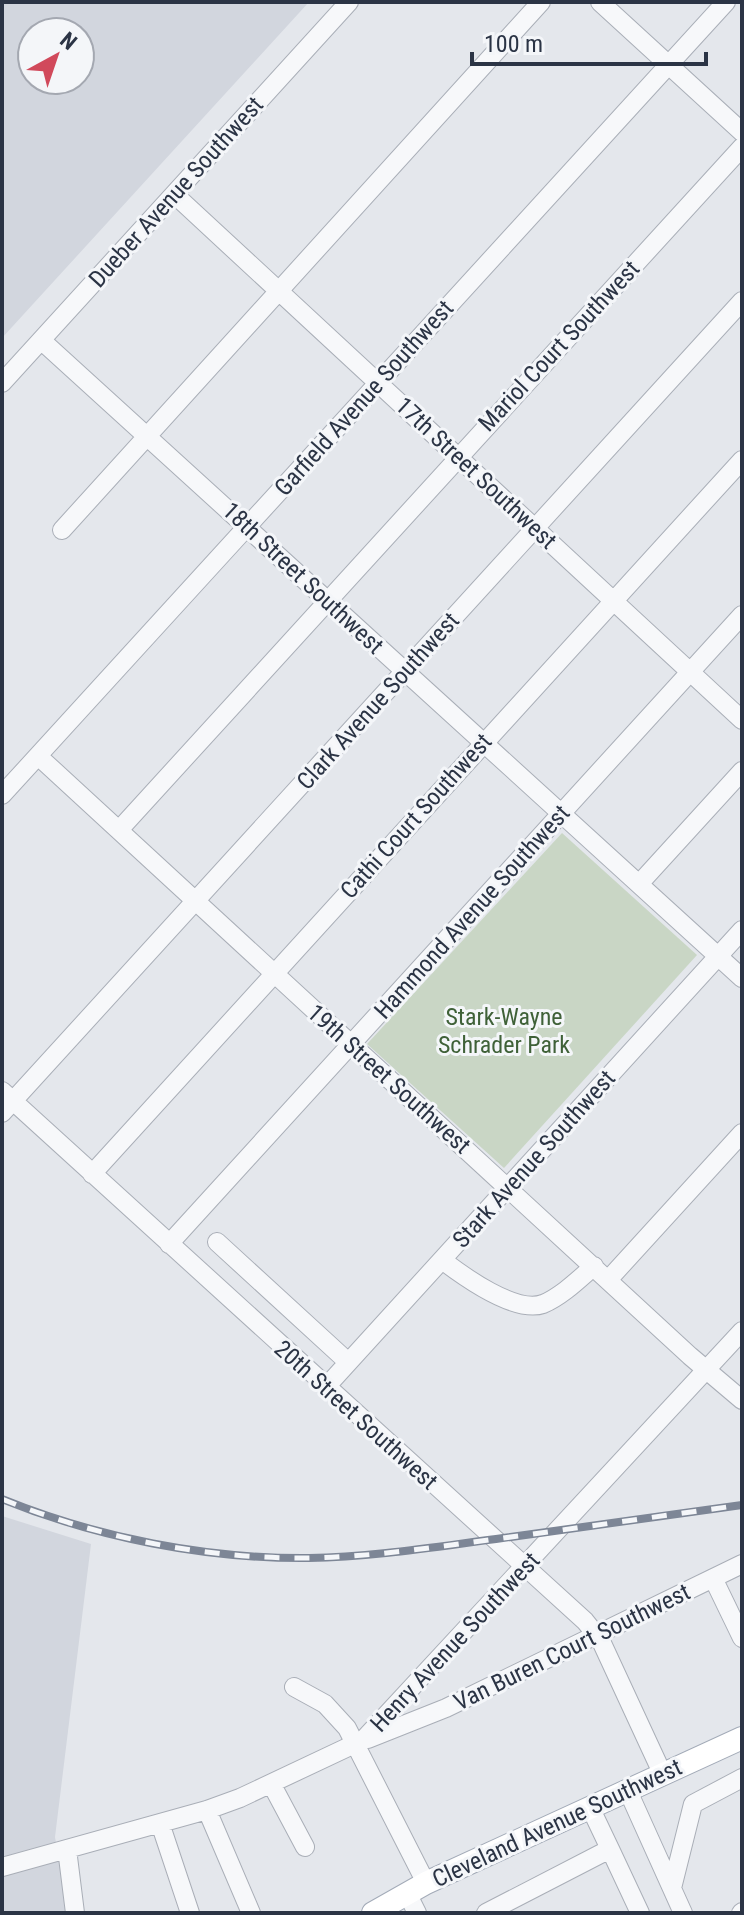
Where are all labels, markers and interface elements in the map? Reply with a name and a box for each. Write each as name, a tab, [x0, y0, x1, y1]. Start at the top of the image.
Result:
north arrow	[16, 16, 96, 96]
scale bar	[472, 16, 706, 66]
text: N	[55, 27, 82, 55]
text: 100 m	[484, 30, 543, 58]
street label: Dueber Avenue Southwest	[83, 91, 269, 293]
street label: Mariol Court Southwest	[473, 255, 645, 437]
street label: Garfield Avenue Southwest	[269, 295, 459, 501]
street label: 17th Street Southwest	[390, 391, 562, 555]
street label: 18th Street Southwest	[217, 496, 389, 660]
street label: Clark Avenue Southwest	[291, 607, 465, 795]
street label: Cathi Court Southwest	[335, 728, 497, 904]
street label: Hammond Avenue Southwest	[369, 799, 575, 1025]
street label: 19th Street Southwest	[302, 999, 476, 1159]
park label: Stark-Wayne Schrader Park	[438, 1003, 570, 1059]
street label: Stark Avenue Southwest	[447, 1065, 621, 1253]
street label: 20th Street Southwest	[269, 1335, 443, 1495]
street label: Henry Avenue Southwest	[365, 1546, 545, 1738]
street label: Van Buren Court Southwest	[449, 1578, 695, 1716]
street label: Cleveland Avenue Southwest	[428, 1753, 686, 1893]

